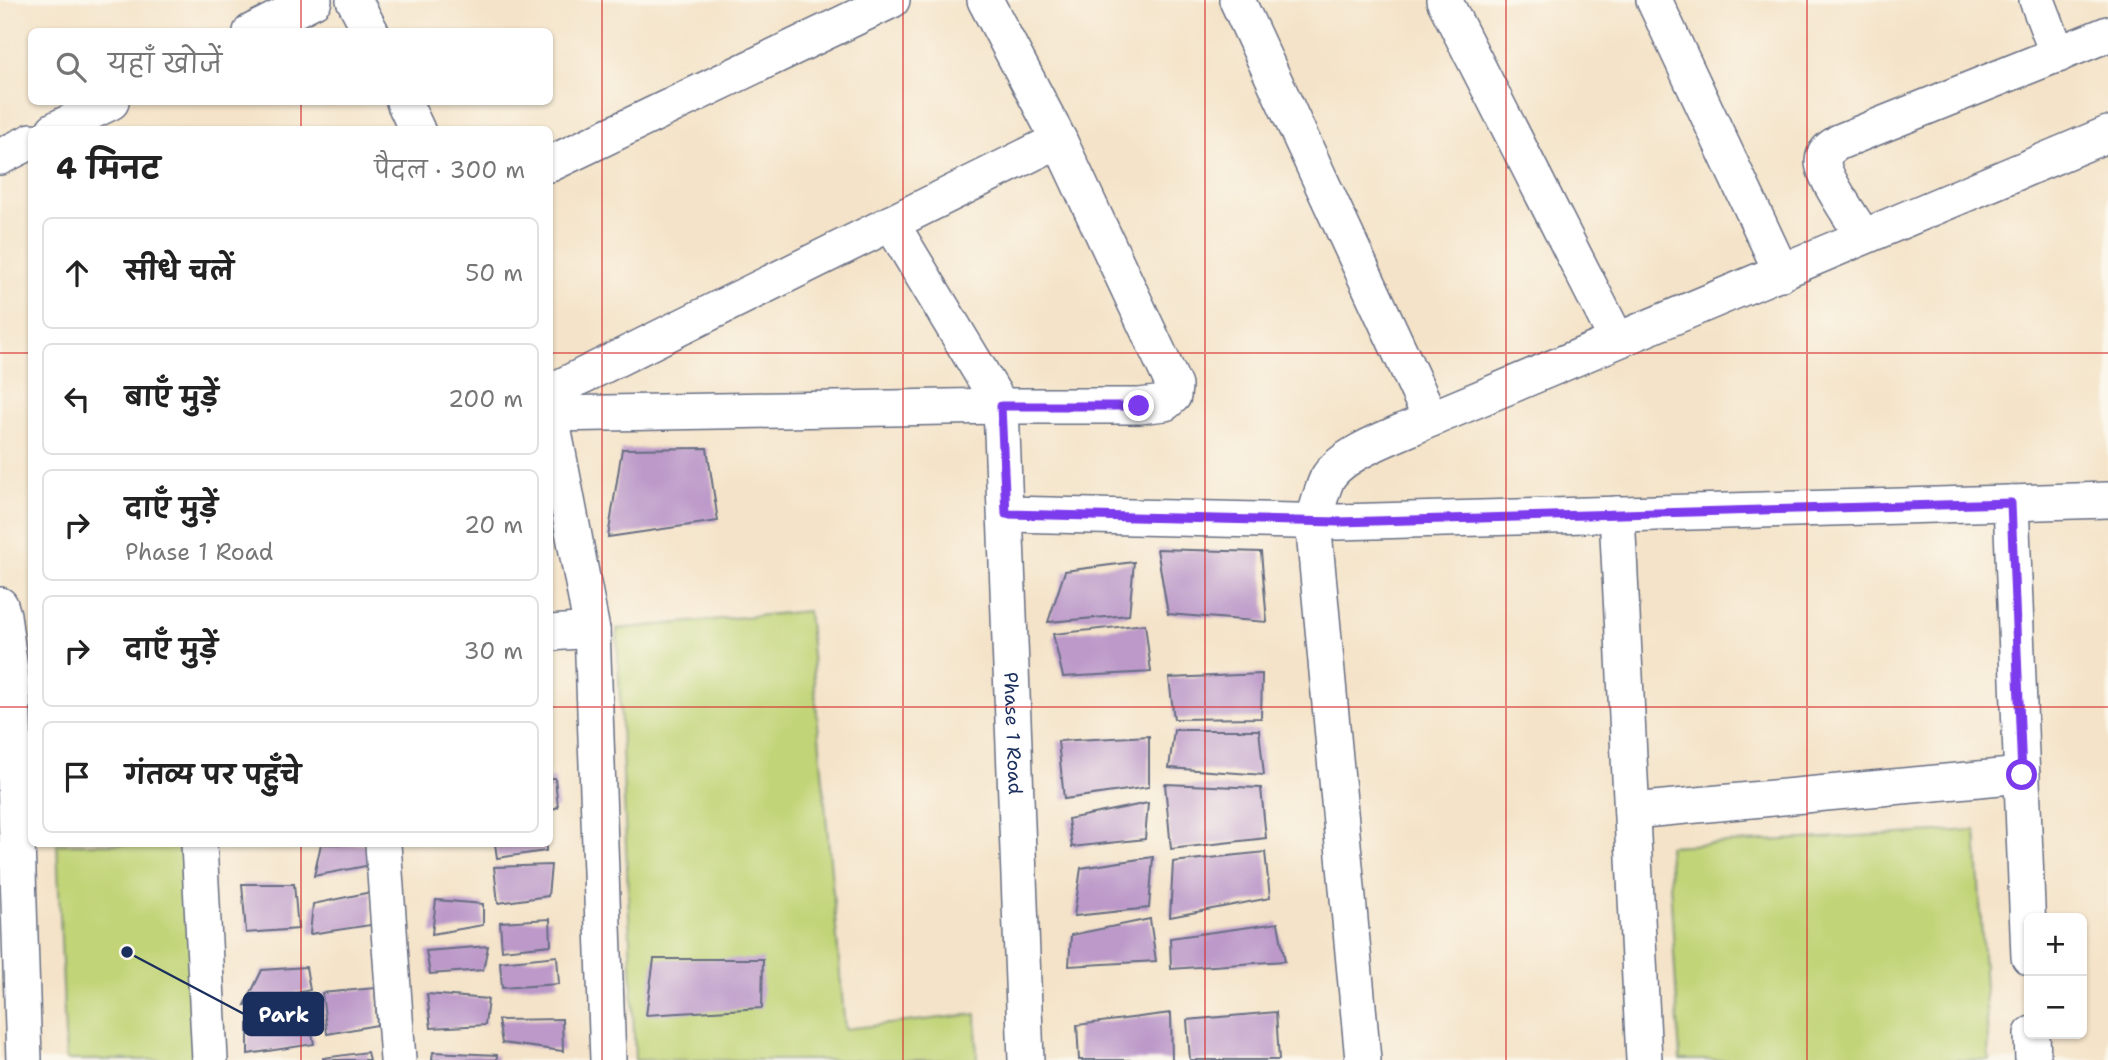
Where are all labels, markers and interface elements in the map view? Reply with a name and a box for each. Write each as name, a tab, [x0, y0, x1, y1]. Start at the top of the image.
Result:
search box	[28, 28, 553, 105]
text: यहाँ खोजें	[108, 46, 222, 81]
icon: search	[52, 48, 90, 86]
text: 4 मिनट	[56, 148, 160, 189]
text: पैदल · 300 m	[374, 155, 525, 185]
text: सीधे चलें	[125, 253, 234, 288]
icon: ahead	[58, 254, 96, 292]
text: 50 m	[465, 258, 523, 288]
text: बाएँ मुड़ें	[125, 379, 219, 414]
icon: left	[58, 380, 96, 418]
text: 200 m	[448, 384, 523, 414]
route end	[1123, 390, 1154, 421]
text: दाएँ मुड़ें	[125, 490, 218, 525]
icon: right	[58, 506, 96, 544]
text: 20 m	[464, 510, 523, 540]
text: Phase 1 Road	[125, 537, 273, 567]
text: दाएँ मुड़ें	[125, 631, 218, 666]
icon: right	[58, 632, 96, 670]
text: 30 m	[464, 636, 523, 666]
street label: Phase 1 Road	[998, 671, 1028, 795]
text: गंतव्य पर पहुँचे	[125, 757, 301, 792]
icon: arrive	[58, 758, 96, 796]
route start	[2006, 759, 2037, 790]
map controls	[2024, 913, 2087, 1039]
button: +	[2024, 913, 2087, 976]
button: −	[2024, 976, 2087, 1039]
callout: Park	[244, 993, 323, 1035]
text: Park	[259, 1001, 309, 1029]

